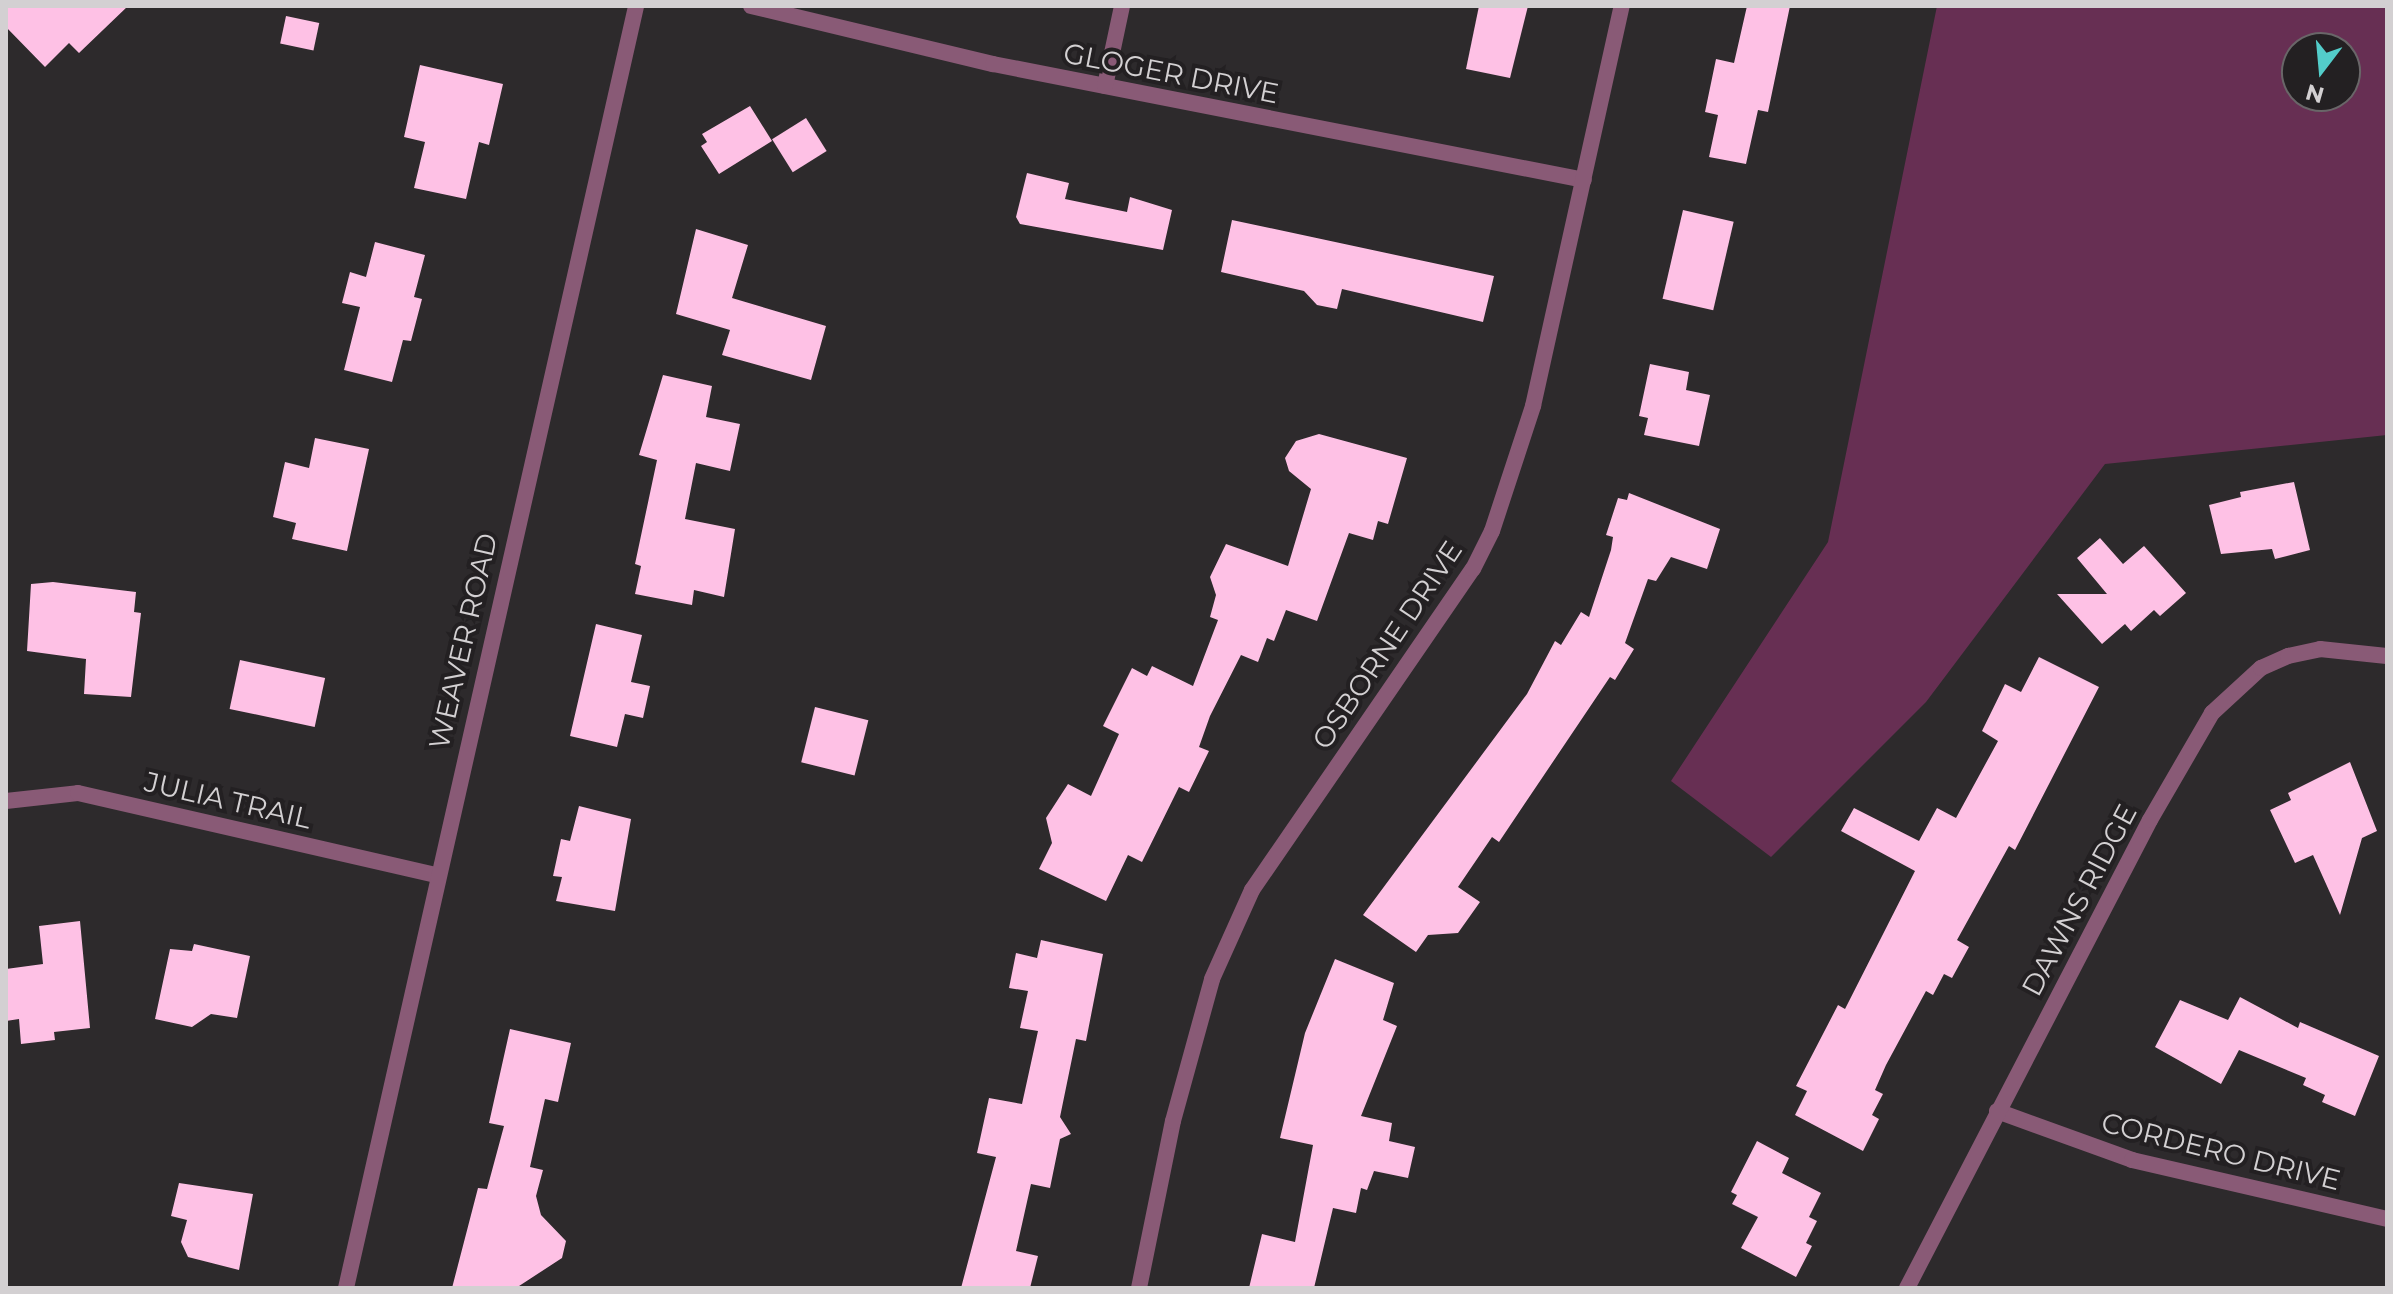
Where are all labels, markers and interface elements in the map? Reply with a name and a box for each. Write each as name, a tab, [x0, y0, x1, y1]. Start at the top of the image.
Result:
north arrow	[2281, 32, 2361, 112]
street label: GLOGER DRIVE	[1061, 36, 1281, 110]
text: N	[2303, 78, 2327, 109]
street label: WEAVER ROAD	[422, 530, 504, 752]
street label: OSBORNE DRIVE	[1305, 535, 1469, 755]
street label: JULIA TRAIL	[141, 765, 315, 835]
street label: DAWNS RIDGE	[2014, 798, 2144, 1002]
street label: CORDERO DRIVE	[2098, 1105, 2344, 1197]

